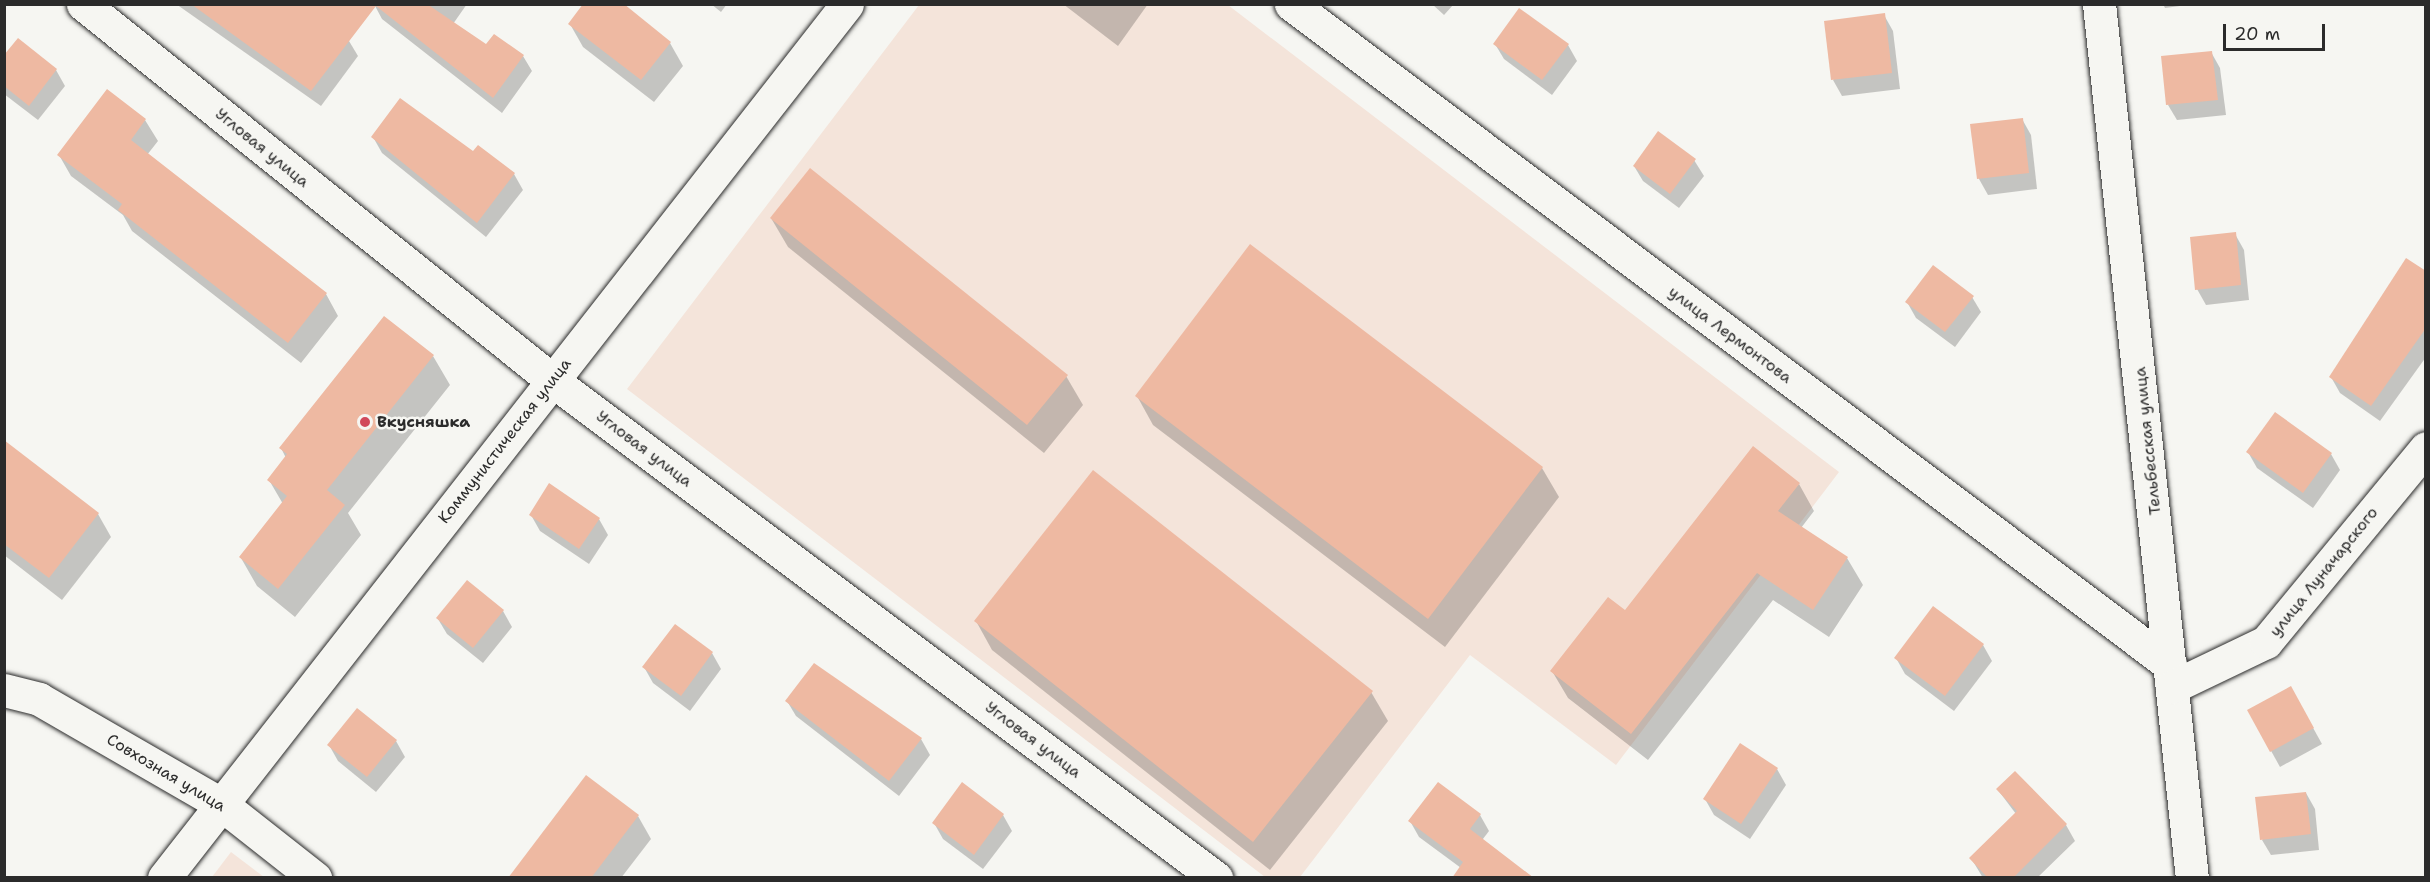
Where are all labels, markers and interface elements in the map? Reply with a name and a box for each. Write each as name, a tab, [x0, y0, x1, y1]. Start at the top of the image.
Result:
scale bar	[2226, 12, 2328, 50]
text: 20 m	[2234, 22, 2280, 46]
street label: Угловая улица	[211, 104, 313, 192]
street label: улица Лермонтова	[1665, 282, 1795, 388]
street label: Коммунистическая улица	[435, 355, 575, 527]
street label: Тельбесская улица	[2131, 366, 2165, 516]
street label: Угловая улица	[592, 407, 696, 491]
place label: Вкусняшка	[377, 412, 470, 432]
marker: Вкусняшка	[358, 415, 372, 429]
street label: улица Луначарского	[2266, 503, 2382, 641]
street label: Угловая улица	[981, 698, 1085, 782]
street label: Совхозная улица	[103, 730, 229, 816]

